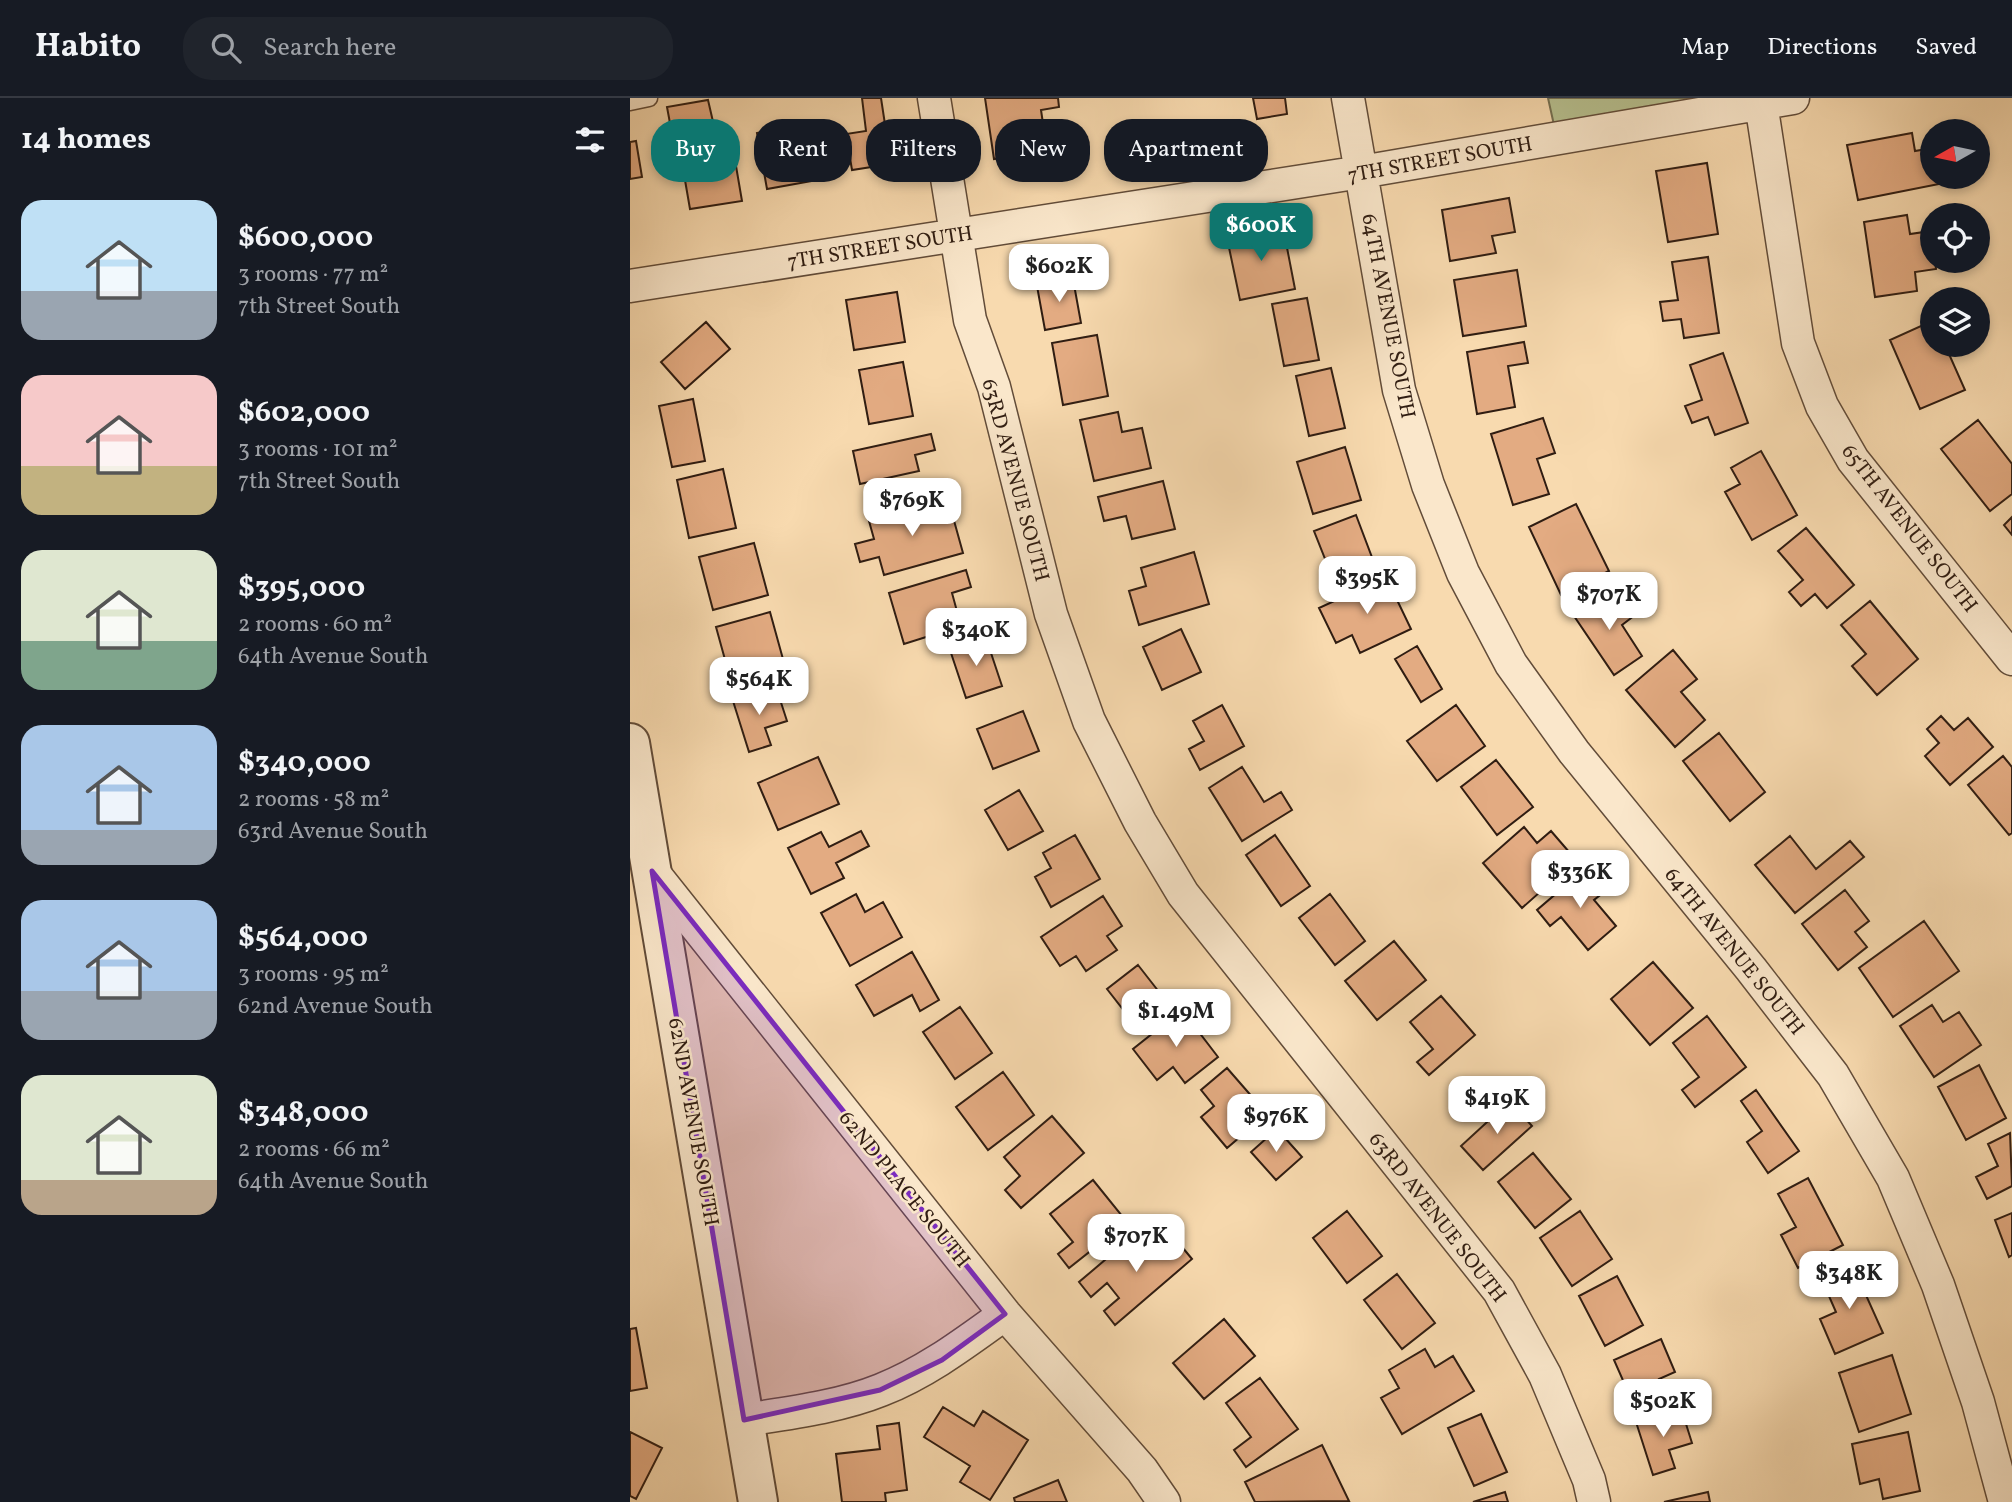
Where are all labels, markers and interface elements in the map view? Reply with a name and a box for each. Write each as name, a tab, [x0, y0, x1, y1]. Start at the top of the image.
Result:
search box	[183, 17, 673, 80]
text: Habito	[35, 25, 141, 71]
icon: search	[207, 29, 245, 67]
text: Search here	[263, 30, 396, 66]
text: Map	[1681, 31, 1729, 65]
text: Directions	[1767, 31, 1877, 65]
text: Saved	[1915, 31, 1977, 65]
text: 14 homes	[21, 119, 151, 161]
chip: Buy	[651, 119, 740, 182]
chip: Rent	[754, 119, 852, 182]
chip: Filters	[866, 119, 981, 182]
chip: New	[995, 119, 1090, 182]
chip: Apartment	[1104, 119, 1268, 182]
north arrow	[1920, 119, 1990, 189]
map controls	[1920, 119, 1990, 357]
icon: filters	[571, 121, 609, 159]
street label: 7TH STREET SOUTH	[1346, 130, 1535, 191]
button: locate	[1920, 203, 1990, 273]
pin: $600K	[1212, 204, 1310, 263]
text: $600K	[1226, 210, 1296, 242]
street label: 64TH AVENUE SOUTH	[1353, 211, 1422, 421]
text: $600,000	[238, 217, 373, 259]
street label: 7TH STREET SOUTH	[785, 220, 975, 277]
icon: home	[77, 228, 161, 312]
pin: $602K	[1010, 244, 1108, 304]
text: $602K	[1025, 251, 1093, 283]
text: 3 rooms · 77 m²	[238, 259, 388, 291]
button: layers	[1920, 287, 1990, 357]
text: 7th Street South	[238, 291, 400, 323]
street label: 63RD AVENUE SOUTH	[974, 376, 1056, 585]
text: $602,000	[238, 392, 370, 434]
icon: home	[77, 403, 161, 487]
text: 3 rooms · 101 m²	[238, 434, 398, 466]
street label: 65TH AVENUE SOUTH	[1834, 439, 1984, 619]
text: 7th Street South	[238, 466, 400, 498]
pin: $769K	[863, 478, 961, 538]
text: $769K	[879, 485, 945, 517]
pin: $395K	[1318, 556, 1416, 616]
text: $395K	[1335, 563, 1399, 595]
text: $395,000	[238, 567, 365, 609]
pin: $707K	[1560, 573, 1658, 632]
icon: home	[77, 578, 161, 662]
text: $707K	[1577, 579, 1641, 611]
pin: $340K	[927, 608, 1025, 668]
text: 2 rooms · 60 m²	[238, 609, 392, 641]
text: $340K	[942, 615, 1010, 647]
text: 64th Avenue South	[238, 641, 429, 673]
pin: $564K	[710, 658, 808, 717]
text: $564K	[726, 664, 792, 696]
text: $340,000	[238, 742, 371, 784]
icon: home	[77, 753, 161, 837]
text: 2 rooms · 58 m²	[238, 784, 389, 816]
text: 63rd Avenue South	[238, 816, 428, 848]
pin: $336K	[1531, 850, 1629, 910]
text: $336K	[1547, 857, 1613, 889]
street label: 64TH AVENUE SOUTH	[1657, 862, 1811, 1042]
text: $564,000	[238, 917, 368, 959]
icon: home	[77, 928, 161, 1012]
text: 3 rooms · 95 m²	[238, 959, 389, 991]
pin: $1.49M	[1119, 990, 1233, 1049]
text: 62nd Avenue South	[238, 991, 433, 1023]
text: $1.49M	[1138, 996, 1214, 1028]
street label: 62ND AVENUE SOUTH	[660, 1016, 725, 1229]
pin: $419K	[1448, 1076, 1546, 1136]
text: $419K	[1464, 1083, 1530, 1115]
text: $348,000	[238, 1092, 369, 1134]
pin: $976K	[1227, 1094, 1325, 1154]
text: $976K	[1243, 1101, 1309, 1133]
icon: home	[77, 1103, 161, 1187]
street label: 62ND PLACE SOUTH	[831, 1105, 976, 1275]
street label: 63RD AVENUE SOUTH	[1361, 1127, 1513, 1309]
text: 2 rooms · 66 m²	[238, 1134, 390, 1166]
text: 64th Avenue South	[238, 1166, 429, 1198]
pin: $707K	[1087, 1214, 1185, 1274]
text: $707K	[1104, 1221, 1168, 1253]
pin: $348K	[1800, 1252, 1898, 1311]
text: $348K	[1815, 1258, 1883, 1290]
pin: $502K	[1614, 1380, 1712, 1439]
text: $502K	[1630, 1386, 1696, 1418]

